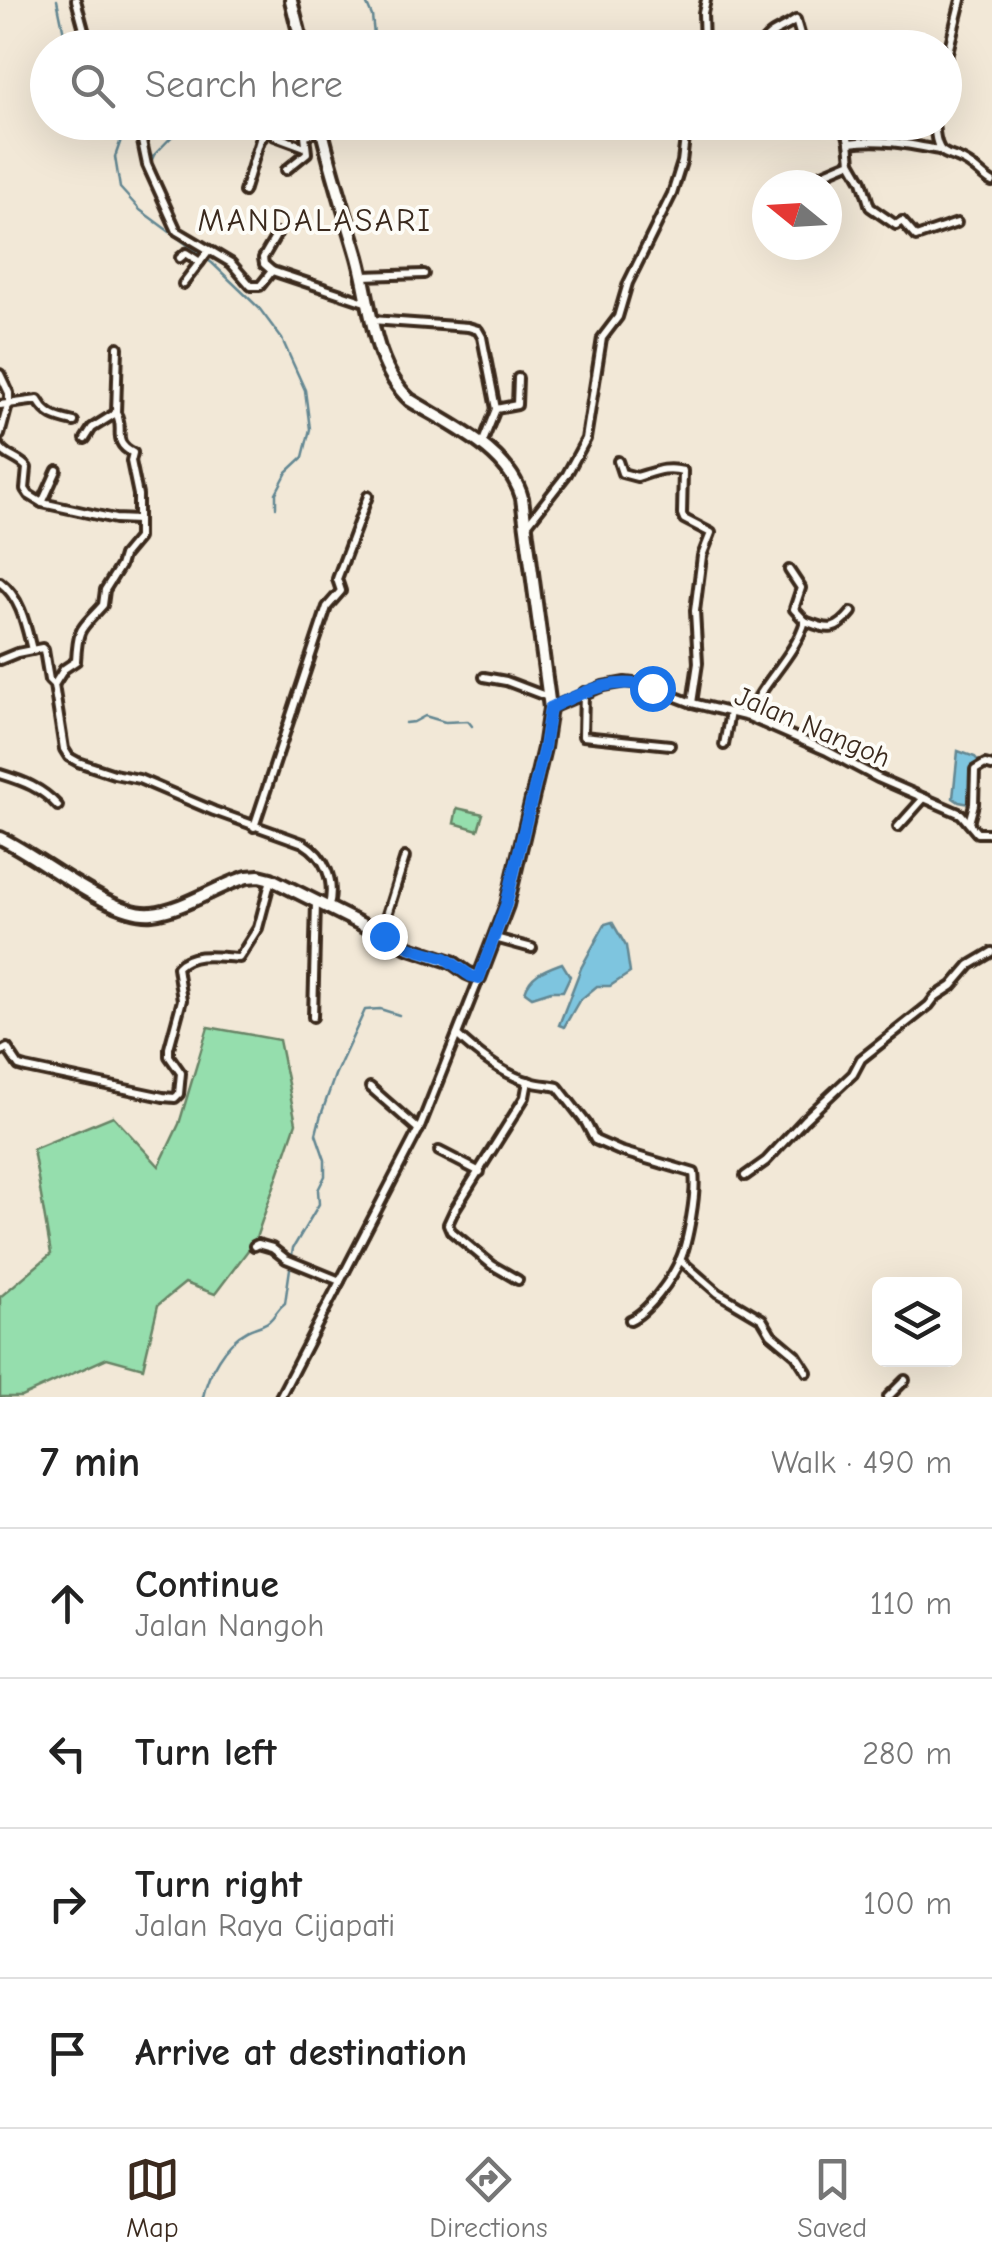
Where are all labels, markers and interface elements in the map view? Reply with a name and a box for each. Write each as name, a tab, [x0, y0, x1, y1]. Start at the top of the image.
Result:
search box	[30, 30, 962, 140]
icon: search	[65, 58, 120, 113]
text: Search here	[145, 63, 343, 107]
north arrow	[752, 170, 842, 260]
district label: MANDALASARI	[197, 202, 433, 239]
route start	[630, 666, 676, 712]
street label: Jalan Nangoh	[730, 680, 895, 774]
route end	[362, 914, 408, 960]
map controls	[872, 1277, 962, 1367]
button: layers	[872, 1277, 962, 1367]
text: 7 min	[40, 1438, 140, 1487]
text: Walk · 490 m	[771, 1444, 952, 1481]
text: Continue	[135, 1563, 279, 1607]
icon: ahead	[40, 1576, 95, 1631]
text: 110 m	[870, 1585, 952, 1622]
text: Jalan Nangoh	[135, 1607, 324, 1644]
icon: left	[40, 1726, 95, 1781]
text: Turn left	[135, 1731, 276, 1775]
text: 280 m	[862, 1735, 952, 1772]
text: Turn right	[135, 1863, 302, 1907]
icon: right	[40, 1876, 95, 1931]
text: 100 m	[863, 1885, 952, 1922]
text: Jalan Raya Cijapati	[135, 1907, 395, 1944]
icon: arrive	[40, 2026, 95, 2081]
text: Arrive at destination	[135, 2031, 467, 2075]
tab: Map	[125, 2152, 180, 2244]
tab: Directions	[429, 2152, 548, 2244]
tab: Saved	[797, 2152, 867, 2244]

